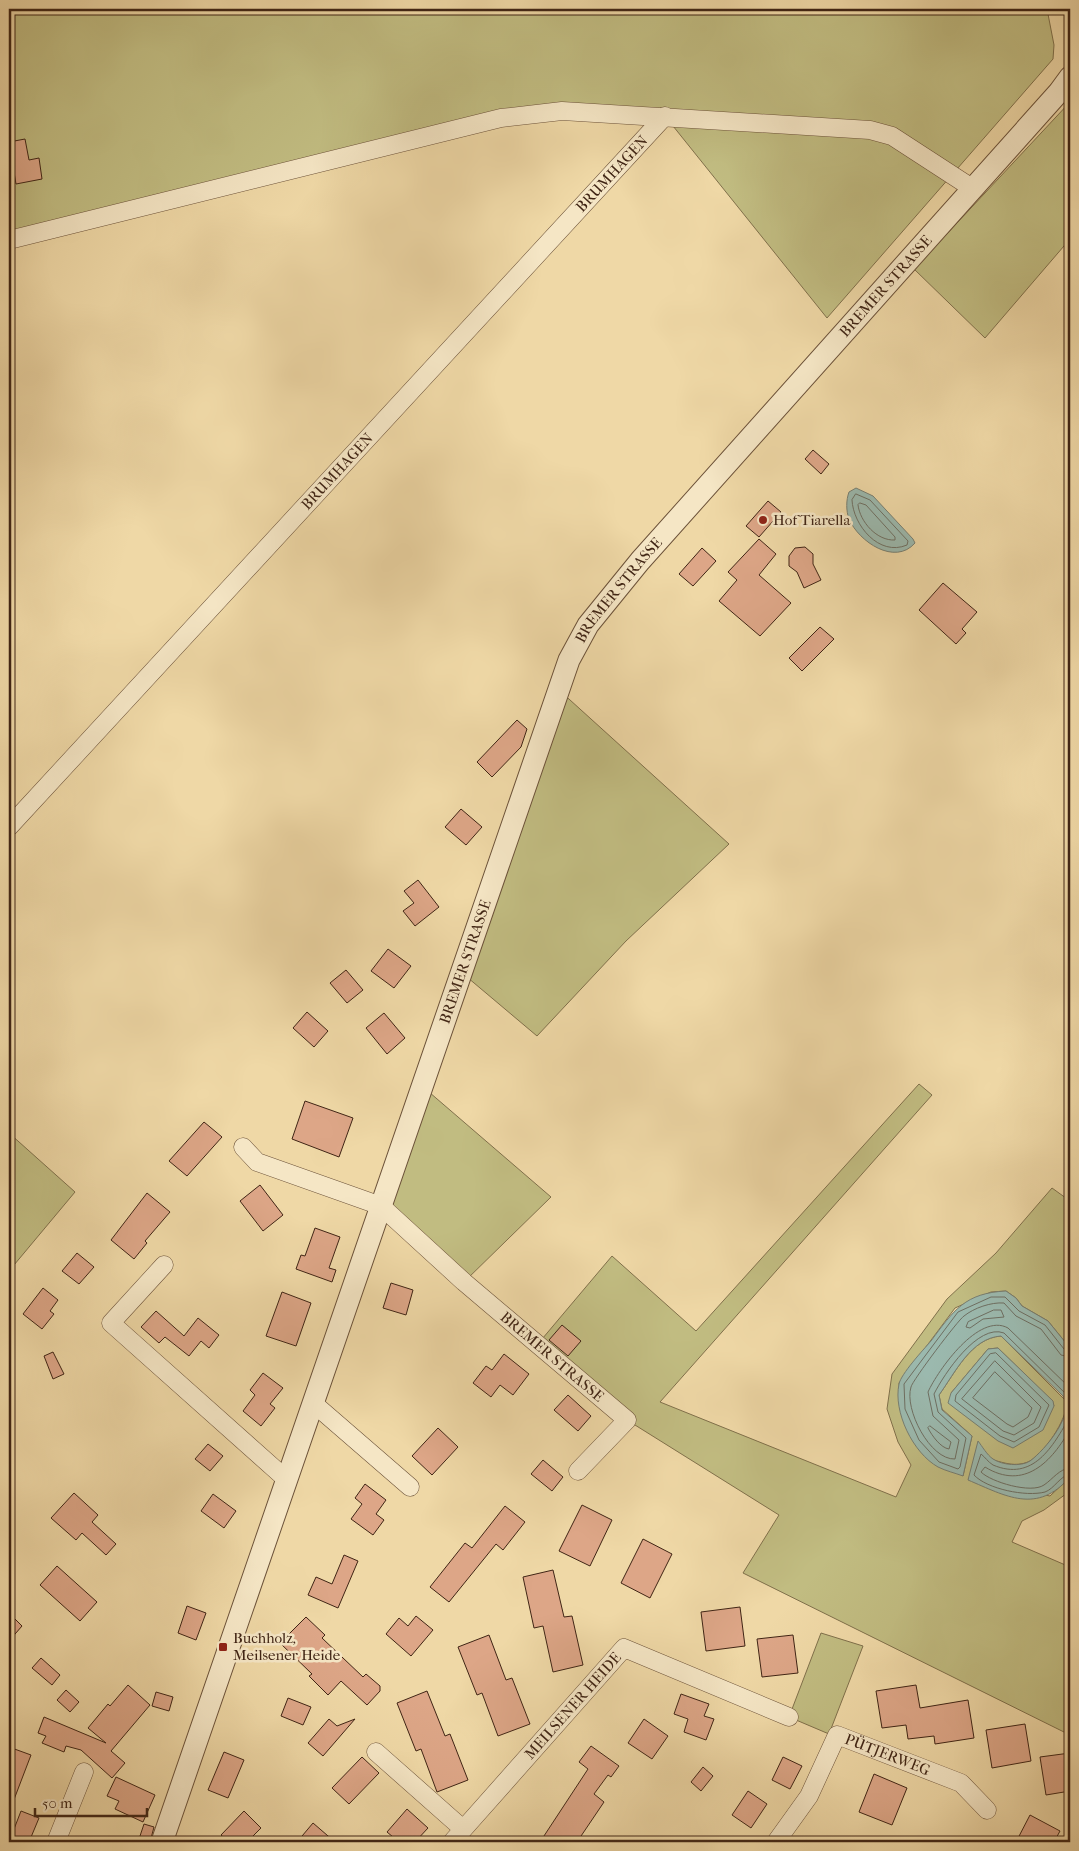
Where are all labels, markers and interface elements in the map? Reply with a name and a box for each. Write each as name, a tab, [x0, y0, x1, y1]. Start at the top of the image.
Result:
street label: BRUMHAGEN	[572, 131, 652, 216]
street label: BREMER STRASSE	[836, 232, 936, 341]
street label: BRUMHAGEN	[297, 429, 377, 513]
place label: Hof Tiarella	[773, 511, 851, 529]
marker: Hof Tiarella	[757, 514, 769, 526]
street label: BREMER STRASSE	[571, 534, 666, 646]
street label: BREMER STRASSE	[435, 897, 495, 1026]
street label: BREMER STRASSE	[497, 1308, 607, 1405]
place label: Buchholz, Meilsener Heide	[233, 1629, 341, 1664]
marker: Buchholz, Meilsener Heide	[217, 1641, 229, 1653]
street label: MEILSENER HEIDE	[521, 1649, 625, 1763]
street label: PÜTJERWEG	[842, 1730, 933, 1779]
scale bar	[35, 1786, 148, 1818]
text: 50 m	[42, 1794, 73, 1812]

